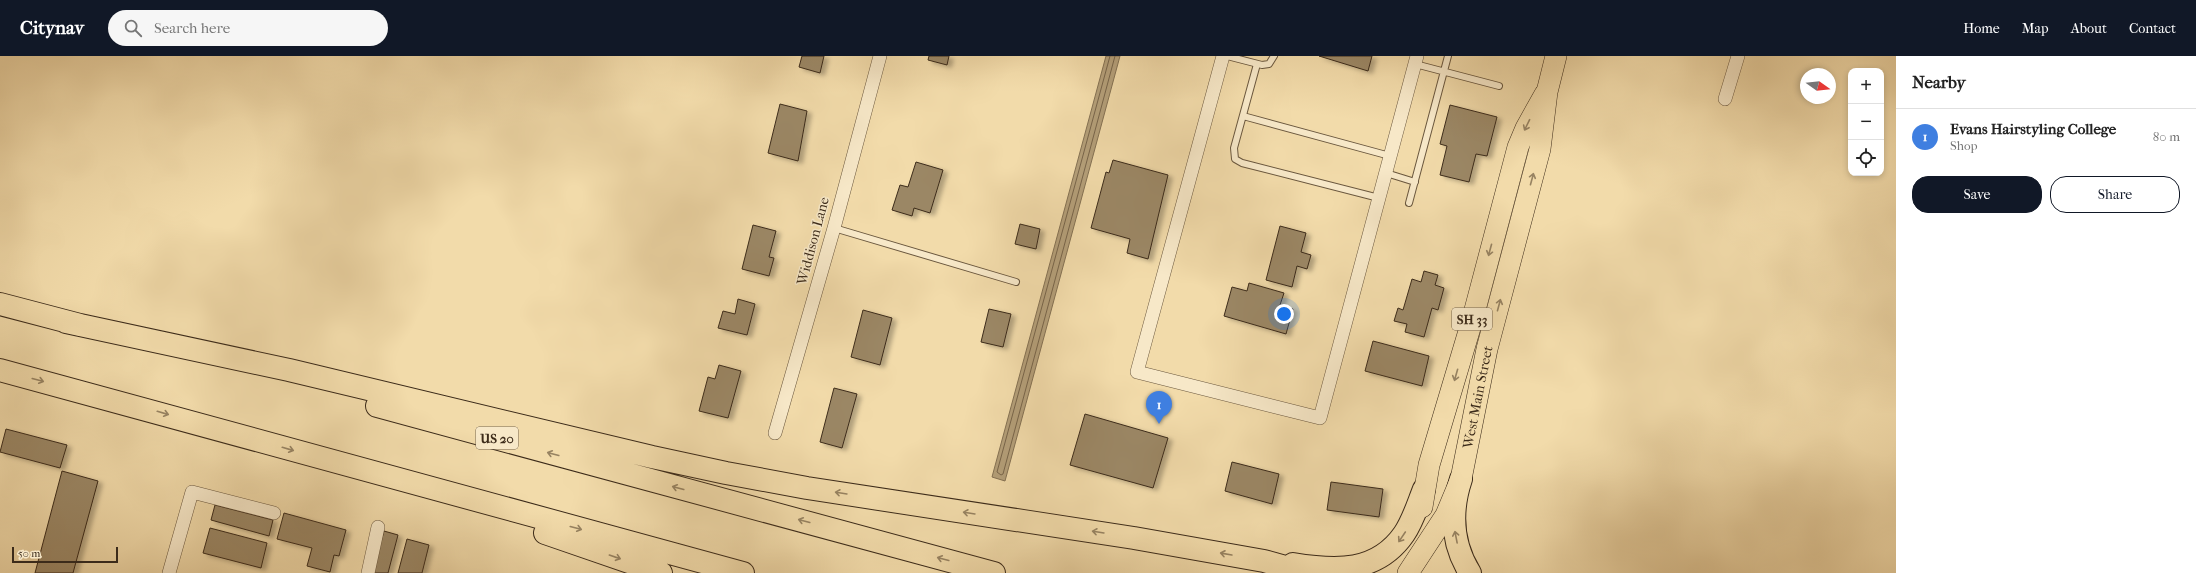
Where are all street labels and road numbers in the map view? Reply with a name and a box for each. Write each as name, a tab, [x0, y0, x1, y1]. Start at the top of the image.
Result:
street label: Widdison Lane	[793, 195, 833, 288]
road number: SH 33	[1452, 308, 1492, 330]
street label: West Main Street	[1459, 344, 1496, 451]
road number: US 20	[476, 427, 518, 449]

